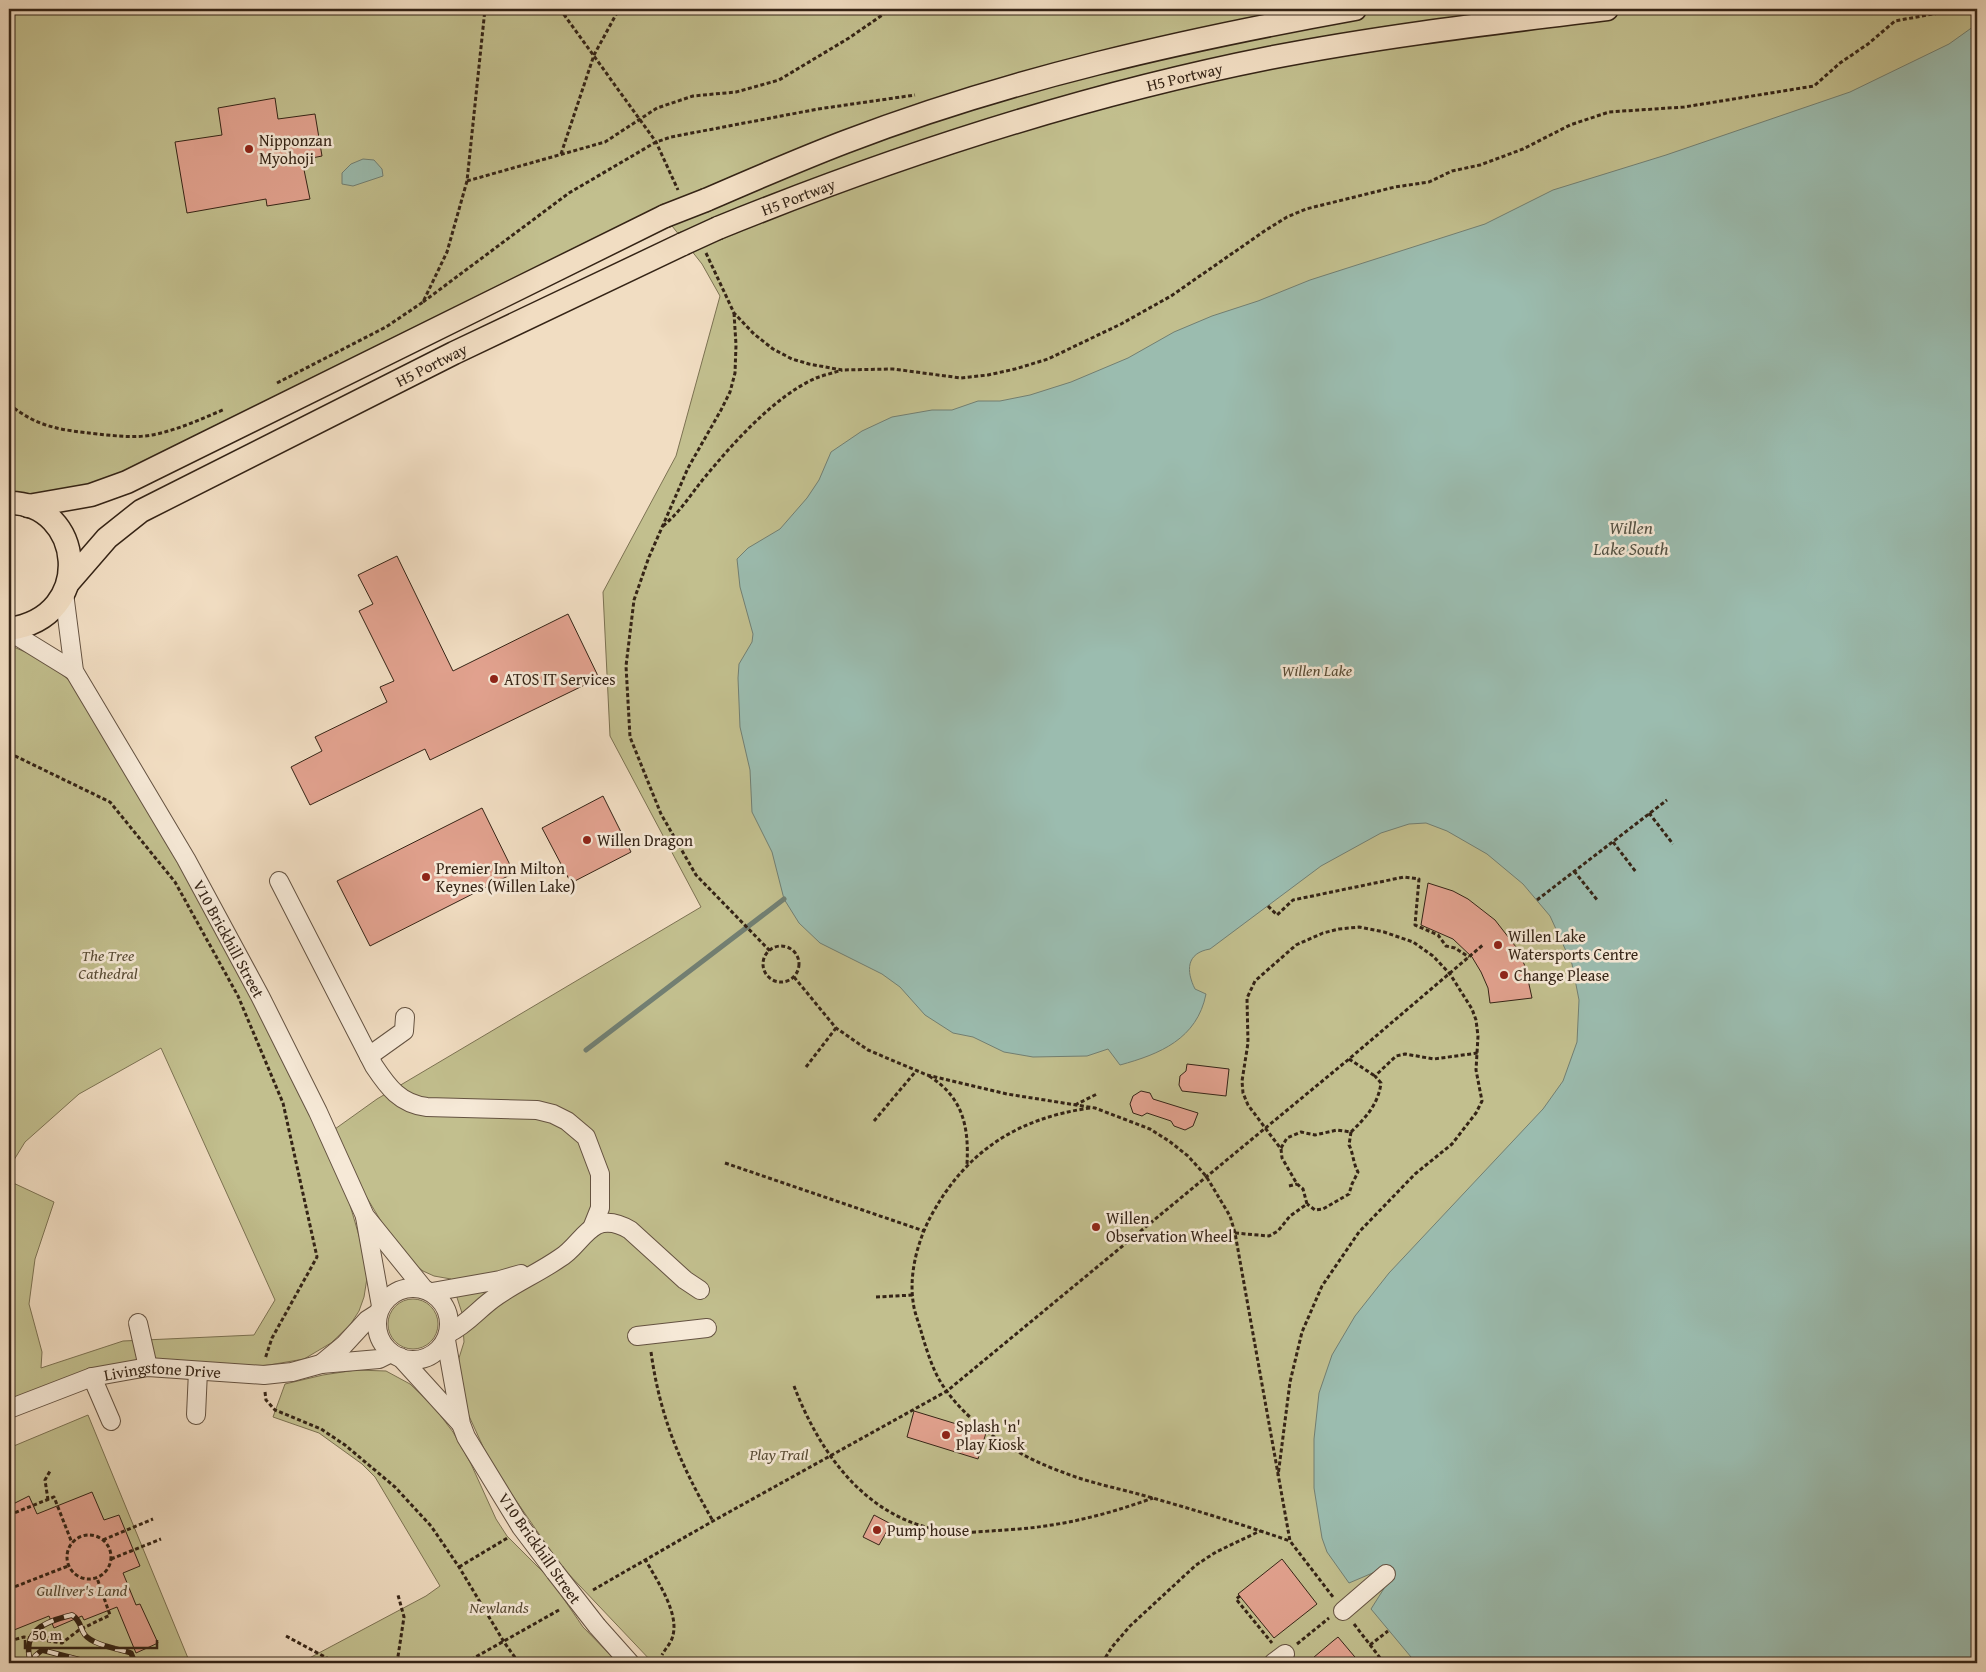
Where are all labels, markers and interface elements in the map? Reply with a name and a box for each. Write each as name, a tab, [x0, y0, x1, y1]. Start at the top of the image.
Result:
street label: H5 Portway	[1144, 56, 1225, 97]
place label: Nipponzan Myohoji	[259, 128, 332, 170]
marker: Nipponzan Myohoji	[243, 143, 255, 155]
street label: H5 Portway	[758, 172, 839, 222]
street label: H5 Portway	[391, 336, 471, 393]
water label: Willen Lake South	[1592, 514, 1669, 562]
park label: Willen Lake	[1282, 658, 1353, 682]
place label: ATOS IT Services	[504, 667, 616, 691]
marker: ATOS IT Services	[488, 673, 500, 685]
place label: Willen Dragon	[597, 828, 693, 852]
marker: Willen Dragon	[581, 834, 593, 846]
place label: Premier Inn Milton Keynes (Willen Lake)	[436, 856, 575, 898]
marker: Premier Inn Milton Keynes (Willen Lake)	[420, 871, 432, 883]
street label: V10 Brickhill Street	[187, 875, 271, 1002]
place label: Willen Lake Watersports Centre	[1508, 924, 1638, 966]
marker: Willen Lake Watersports Centre	[1492, 939, 1504, 951]
park label: The Tree Cathedral	[78, 943, 138, 985]
place label: Change Please	[1514, 963, 1609, 987]
marker: Change Please	[1498, 969, 1510, 981]
place label: Willen Observation Wheel	[1106, 1206, 1233, 1248]
marker: Willen Observation Wheel	[1090, 1221, 1102, 1233]
street label: Livingstone Drive	[102, 1355, 222, 1387]
place label: Splash 'n' Play Kiosk	[956, 1414, 1026, 1456]
marker: Splash 'n' Play Kiosk	[940, 1429, 952, 1441]
park label: Play Trail	[748, 1442, 809, 1466]
street label: V10 Brickhill Street	[493, 1487, 588, 1609]
place label: Pump house	[887, 1518, 969, 1542]
marker: Pump house	[871, 1524, 883, 1536]
park label: Gulliver's Land	[36, 1578, 128, 1602]
park label: Newlands	[468, 1595, 529, 1619]
scale bar	[25, 1617, 158, 1649]
text: 50 m	[32, 1624, 63, 1645]

